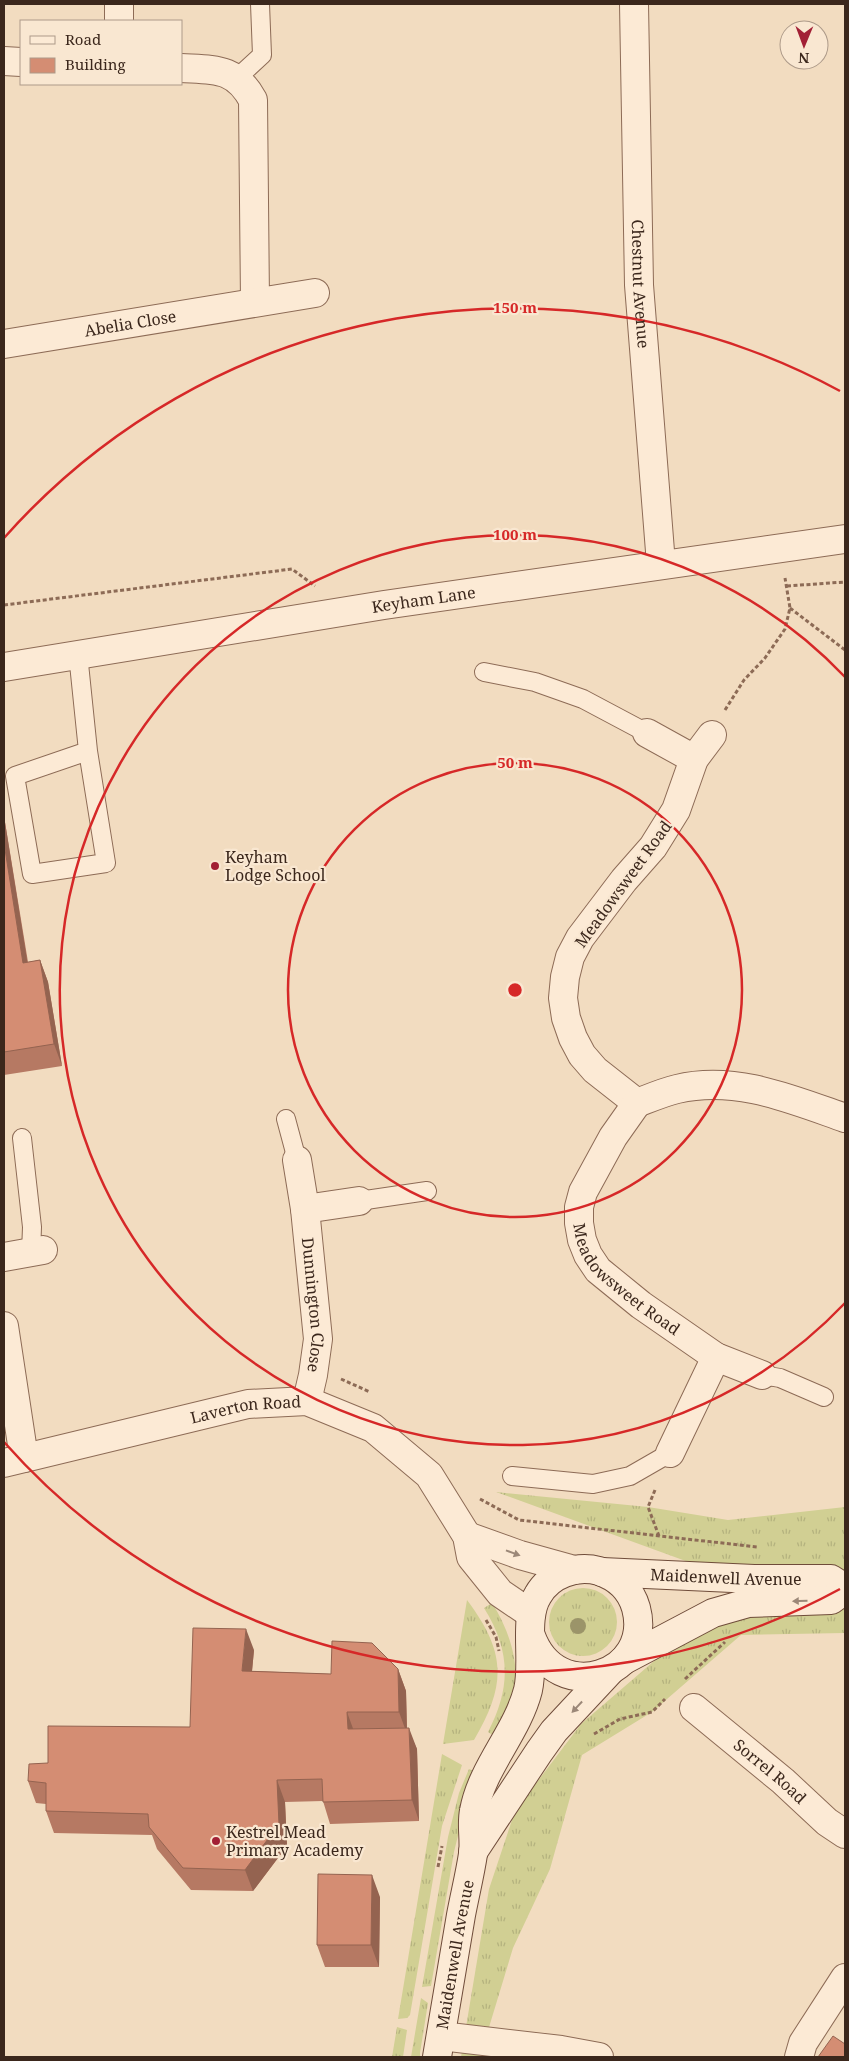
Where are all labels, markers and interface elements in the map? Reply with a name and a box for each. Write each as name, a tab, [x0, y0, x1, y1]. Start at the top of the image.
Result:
legend	[20, 20, 182, 85]
north arrow	[779, 20, 829, 70]
text: Road	[65, 29, 101, 49]
text: N	[798, 49, 809, 68]
text: Building	[65, 54, 126, 74]
street label: Chestnut Avenue	[627, 219, 655, 349]
text: 150 m	[493, 297, 537, 317]
street label: Abelia Close	[83, 305, 178, 342]
text: 100 m	[493, 524, 537, 544]
street label: Keyham Lane	[370, 581, 477, 618]
text: 50 m	[497, 752, 533, 772]
street label: Meadowsweet Road	[569, 816, 677, 952]
place label: Keyham Lodge School	[225, 846, 326, 886]
marker: Keyham Lodge School	[209, 860, 221, 872]
centre of rings	[506, 981, 524, 999]
street label: Meadowsweet Road	[568, 1221, 685, 1340]
street label: Dunnington Close	[297, 1236, 329, 1374]
street label: Laverton Road	[188, 1390, 302, 1429]
one-way arrow	[506, 1549, 521, 1557]
street label: Maidenwell Avenue	[650, 1563, 802, 1590]
one-way arrow	[791, 1597, 807, 1605]
one-way arrow	[571, 1700, 582, 1713]
street label: Sorrel Road	[729, 1734, 812, 1809]
place label: Kestrel Mead Primary Academy	[226, 1821, 364, 1861]
marker: Kestrel Mead Primary Academy	[210, 1835, 222, 1847]
street label: Maidenwell Avenue	[431, 1878, 479, 2031]

